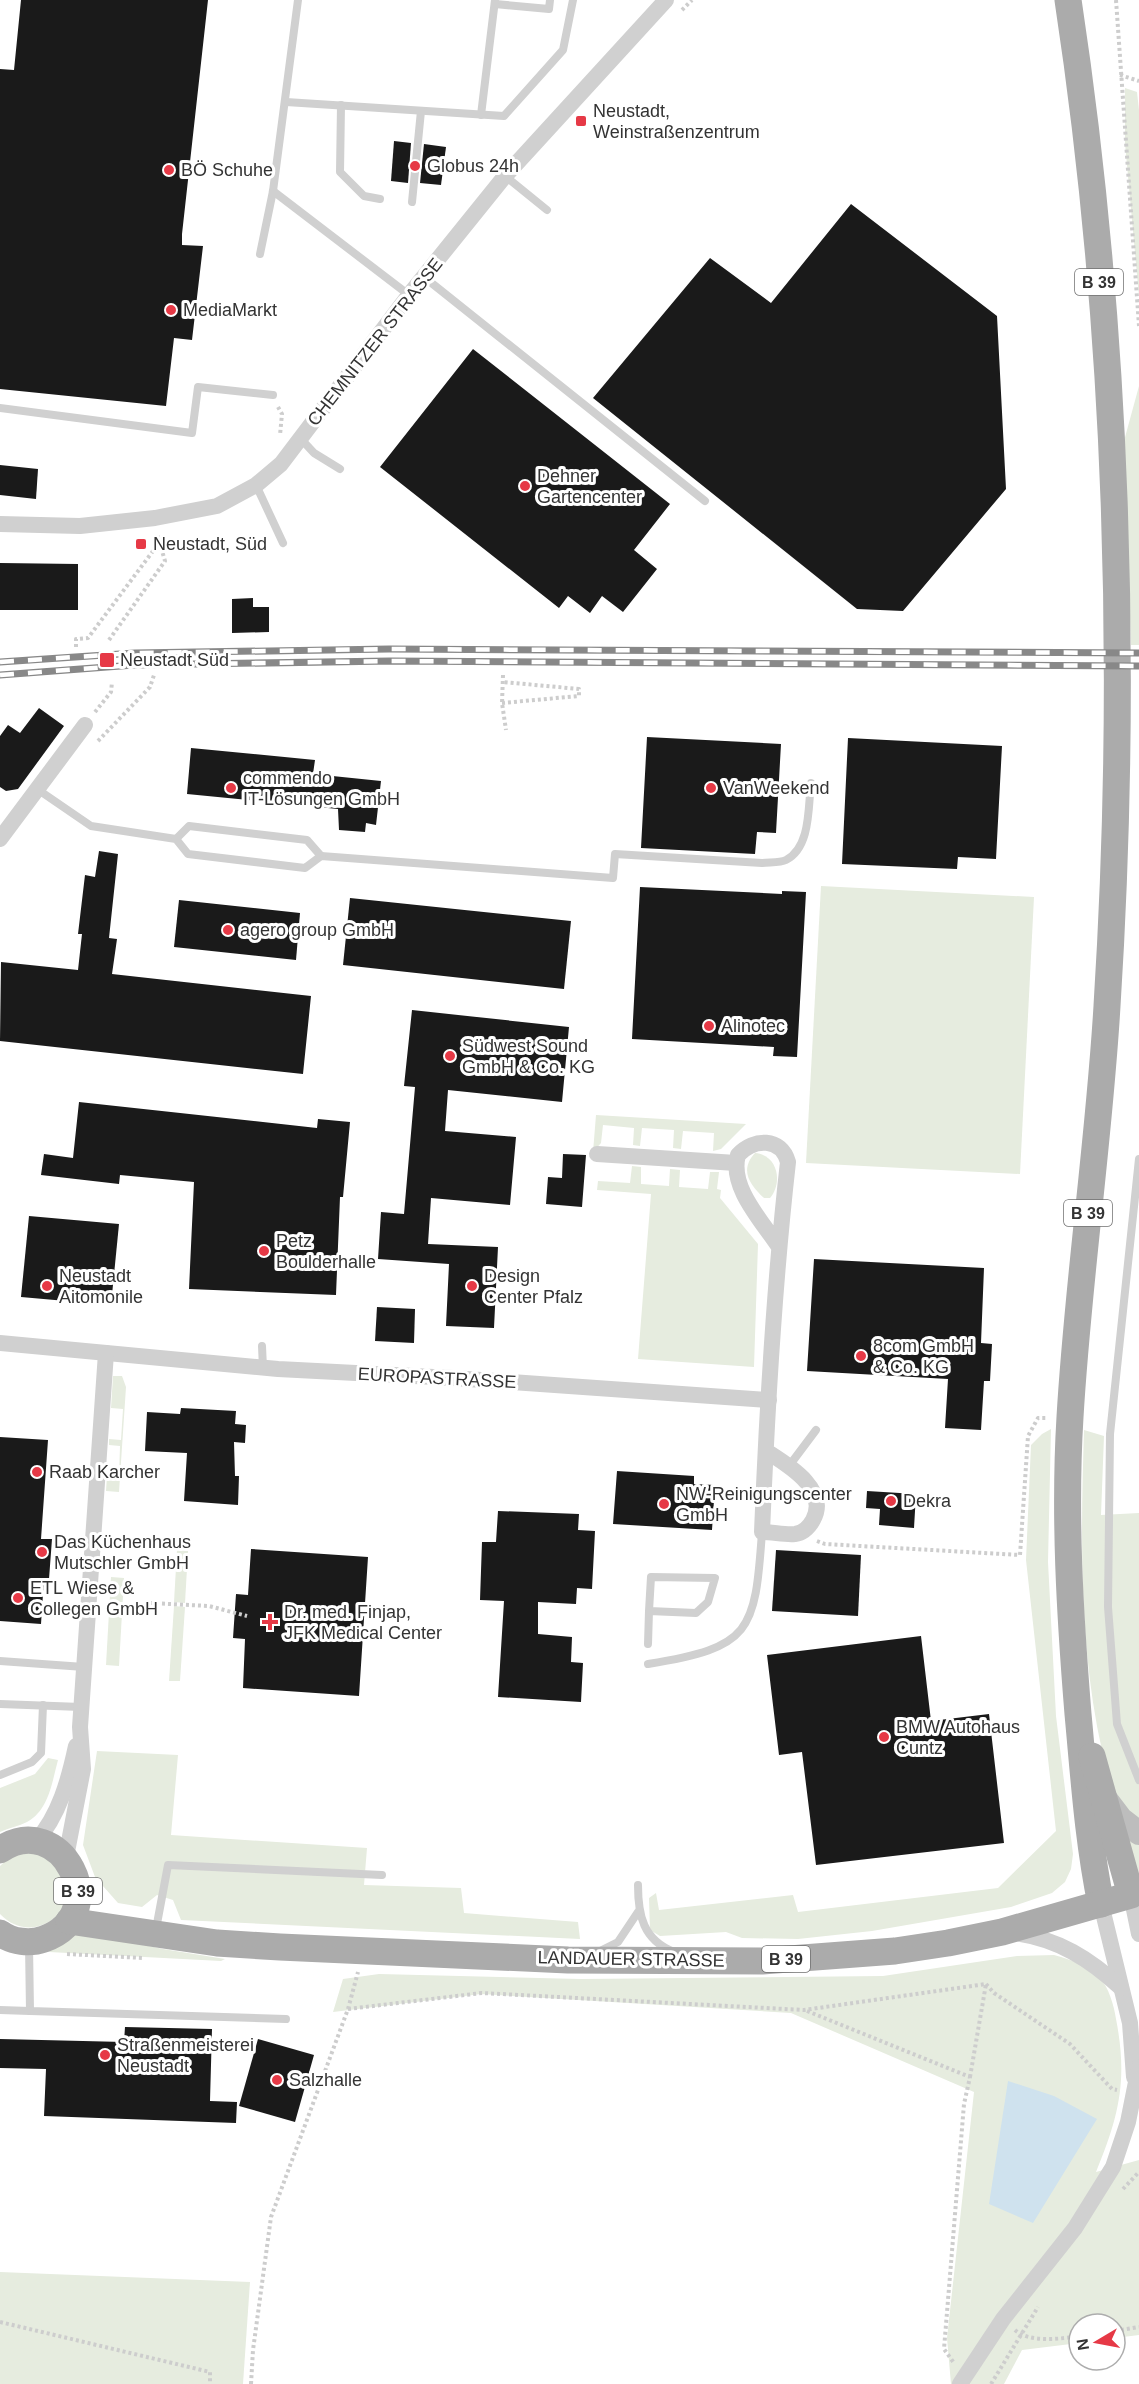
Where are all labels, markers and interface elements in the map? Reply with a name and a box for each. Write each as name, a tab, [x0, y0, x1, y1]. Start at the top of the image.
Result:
place label: Neustadt, Weinstraßenzentrum	[593, 101, 760, 142]
marker: Neustadt, Weinstraßenzentrum	[574, 114, 588, 128]
place label: Globus 24h	[427, 156, 519, 176]
marker: Globus 24h	[408, 159, 422, 173]
place label: BÖ Schuhe	[181, 160, 273, 180]
marker: BÖ Schuhe	[162, 163, 176, 177]
street label: CHEMNITZER STRASSE	[303, 254, 447, 430]
road number: B 39	[1075, 269, 1123, 295]
place label: MediaMarkt	[183, 300, 277, 320]
marker: MediaMarkt	[164, 303, 178, 317]
place label: Dehner Gartencenter	[537, 466, 642, 507]
marker: Dehner Gartencenter	[518, 479, 532, 493]
place label: Neustadt, Süd	[153, 534, 267, 554]
marker: Neustadt, Süd	[134, 537, 148, 551]
place label: Neustadt Süd	[120, 650, 229, 670]
marker: Neustadt Süd	[98, 651, 116, 669]
place label: commendo IT-Lösungen GmbH	[243, 768, 400, 809]
place label: VanWeekend	[723, 778, 829, 798]
marker: commendo IT-Lösungen GmbH	[224, 781, 238, 795]
marker: VanWeekend	[704, 781, 718, 795]
place label: agero group GmbH	[240, 920, 394, 940]
marker: agero group GmbH	[221, 923, 235, 937]
place label: Alinotec	[721, 1016, 785, 1036]
marker: Alinotec	[702, 1019, 716, 1033]
place label: Südwest Sound GmbH & Co. KG	[462, 1036, 595, 1077]
marker: Südwest Sound GmbH & Co. KG	[443, 1049, 457, 1063]
road number: B 39	[1064, 1200, 1112, 1226]
place label: Petz Boulderhalle	[276, 1231, 376, 1272]
marker: Petz Boulderhalle	[257, 1244, 271, 1258]
place label: Neustadt Aitomonile	[59, 1266, 143, 1307]
place label: Design Center Pfalz	[484, 1266, 583, 1307]
marker: Neustadt Aitomonile	[40, 1279, 54, 1293]
marker: Design Center Pfalz	[465, 1279, 479, 1293]
place label: 8com GmbH & Co. KG	[873, 1336, 974, 1377]
marker: 8com GmbH & Co. KG	[854, 1349, 868, 1363]
street label: EUROPASTRASSE	[357, 1364, 517, 1392]
place label: Raab Karcher	[49, 1462, 160, 1482]
marker: Raab Karcher	[30, 1465, 44, 1479]
place label: NW-Reinigungscenter GmbH	[676, 1484, 852, 1525]
place label: Dekra	[903, 1491, 952, 1511]
marker: Dekra	[884, 1494, 898, 1508]
marker: NW-Reinigungscenter GmbH	[657, 1497, 671, 1511]
place label: Das Küchenhaus Mutschler GmbH	[54, 1532, 191, 1573]
marker: Das Küchenhaus Mutschler GmbH	[35, 1545, 49, 1559]
place label: ETL Wiese & Collegen GmbH	[30, 1578, 158, 1619]
marker: ETL Wiese & Collegen GmbH	[11, 1591, 25, 1605]
place label: Dr. med. Finjap, JFK Medical Center	[284, 1602, 442, 1643]
marker: Dr. med. Finjap, JFK Medical Center	[261, 1613, 279, 1631]
place label: BMW Autohaus Cuntz	[896, 1717, 1020, 1758]
marker: BMW Autohaus Cuntz	[877, 1730, 891, 1744]
road number: B 39	[54, 1878, 102, 1904]
road number: B 39	[762, 1946, 810, 1972]
street label: LANDAUER STRASSE	[537, 1947, 725, 1971]
place label: Straßenmeisterei Neustadt	[117, 2035, 254, 2076]
marker: Straßenmeisterei Neustadt	[98, 2048, 112, 2062]
place label: Salzhalle	[289, 2070, 362, 2090]
marker: Salzhalle	[270, 2073, 284, 2087]
north arrow	[1067, 2312, 1127, 2372]
text: N	[1073, 2337, 1092, 2352]

